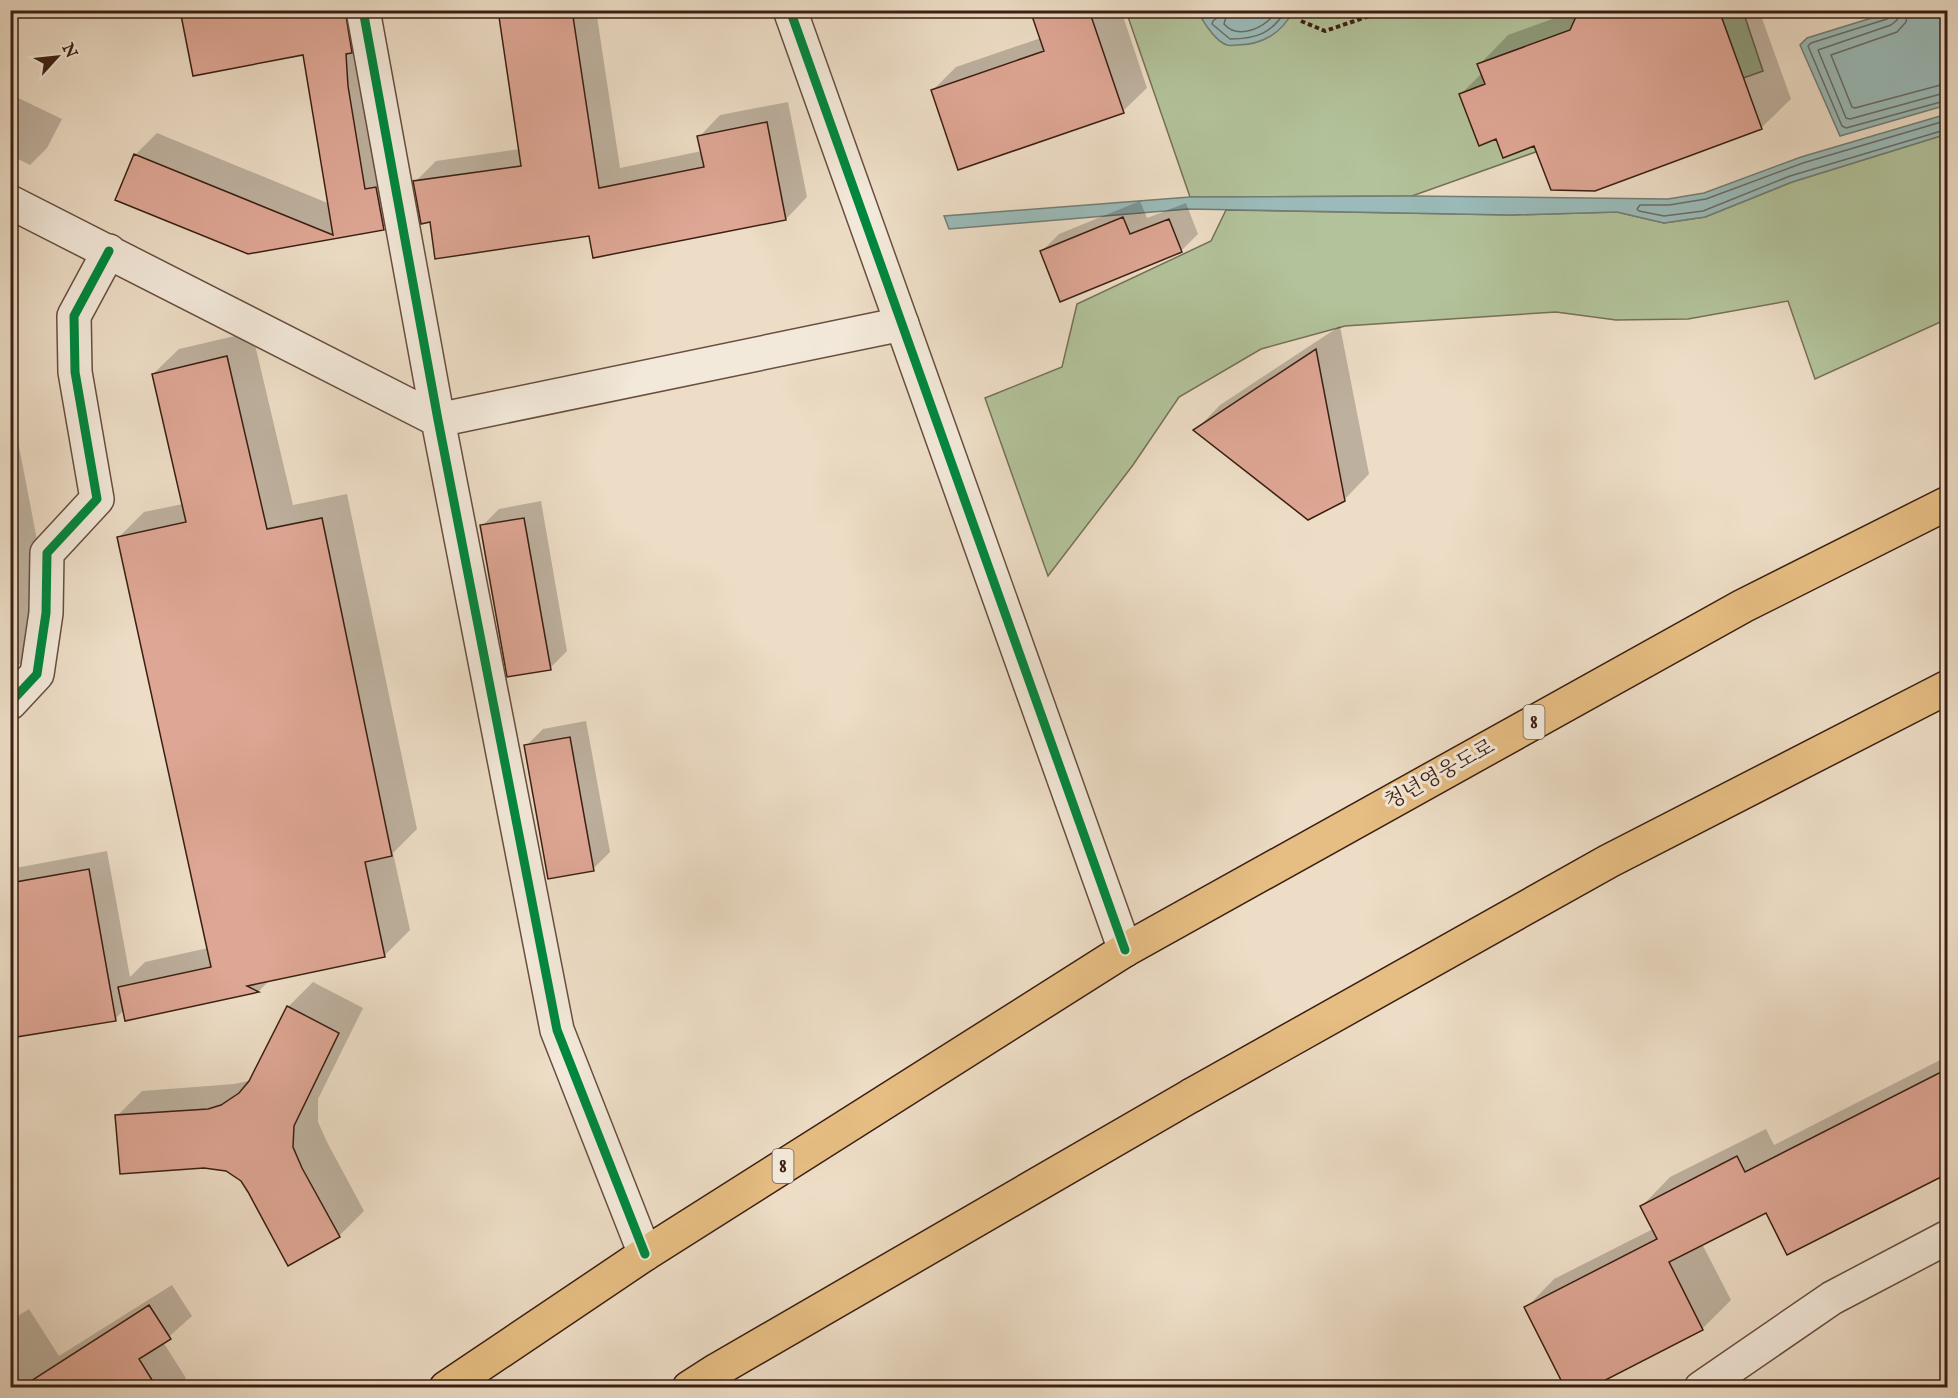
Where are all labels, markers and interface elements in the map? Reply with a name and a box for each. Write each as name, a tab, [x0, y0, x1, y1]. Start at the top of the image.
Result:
north arrow	[27, 27, 87, 87]
text: N	[56, 39, 81, 62]
road number: 8	[1524, 705, 1544, 739]
street label: 청년영웅도로	[1380, 734, 1500, 816]
road number: 8	[772, 1149, 794, 1183]

